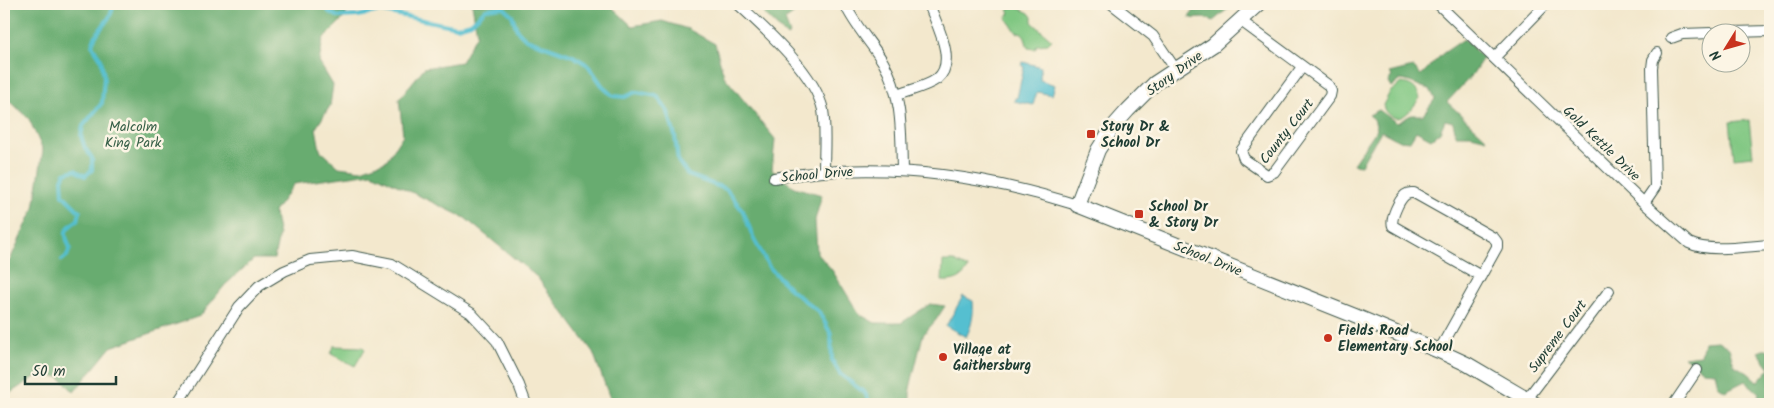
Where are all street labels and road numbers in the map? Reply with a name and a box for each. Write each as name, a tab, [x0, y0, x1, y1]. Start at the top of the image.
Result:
street label: Story Drive	[1142, 45, 1208, 102]
street label: County Court	[1254, 94, 1320, 169]
street label: Gold Kettle Drive	[1557, 101, 1646, 187]
street label: School Drive	[780, 161, 855, 189]
street label: School Drive	[1170, 235, 1246, 283]
street label: Supreme Court	[1523, 295, 1593, 378]

